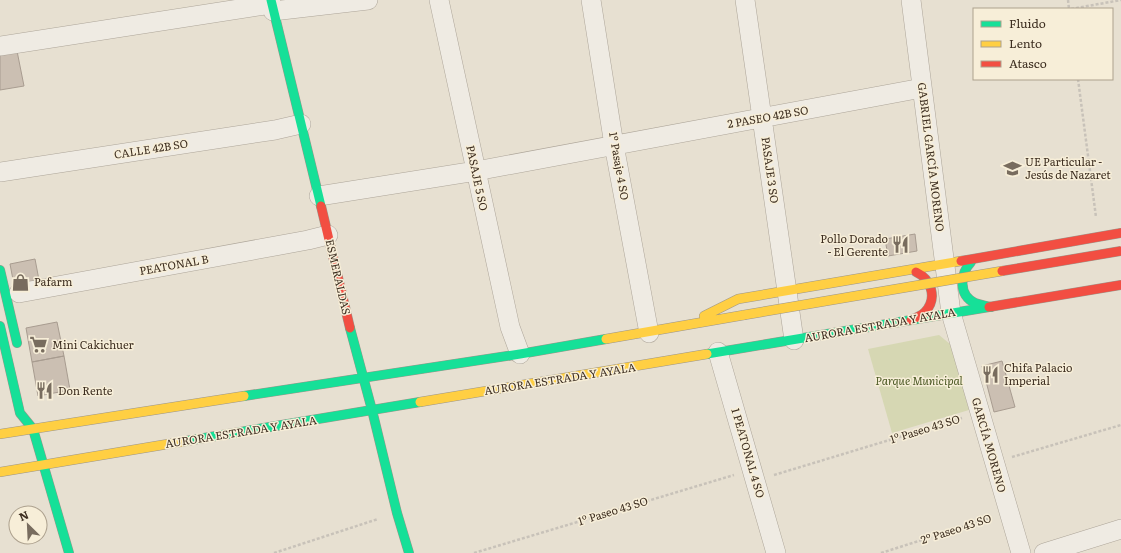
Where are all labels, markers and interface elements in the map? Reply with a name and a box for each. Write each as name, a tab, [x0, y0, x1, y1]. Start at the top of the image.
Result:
legend	[973, 8, 1113, 80]
text: Fluido	[1009, 14, 1046, 32]
text: Lento	[1009, 34, 1042, 52]
text: Atasco	[1009, 54, 1047, 72]
street label: GABRIEL GARCÍA MORENO	[915, 81, 949, 232]
street label: 2 PASEO 42B SO	[726, 101, 810, 131]
street label: 1º Pasaje 4 SO	[606, 130, 634, 201]
street label: CALLE 42B SO	[113, 134, 189, 162]
street label: PASAJE 3 SO	[758, 136, 784, 204]
street label: PASAJE 5 SO	[463, 144, 493, 212]
place label: UE Particular - Jesús de Nazaret	[1025, 153, 1111, 182]
school or university icon: UE Particular - Jesús de Nazaret	[1002, 158, 1022, 178]
place label: Pollo Dorado - El Gerente	[820, 230, 888, 259]
restaurant icon: Pollo Dorado - El Gerente	[891, 235, 911, 255]
street label: ESMERALDAS	[323, 237, 355, 316]
street label: PEATONAL B	[138, 250, 210, 278]
shop icon: Pafarm	[11, 272, 31, 292]
place label: Pafarm	[34, 273, 73, 289]
street label: AURORA ESTRADA Y AYALA	[803, 303, 957, 345]
supermarket icon: Mini Cakichuer	[29, 335, 49, 355]
place label: Mini Cakichuer	[52, 336, 135, 352]
street label: AURORA ESTRADA Y AYALA	[483, 358, 637, 398]
place label: Chifa Palacio Imperial	[1004, 359, 1073, 388]
restaurant icon: Chifa Palacio Imperial	[981, 364, 1001, 384]
park label: Parque Municipal	[875, 372, 964, 388]
restaurant icon: Don Rente	[35, 381, 55, 401]
place label: Don Rente	[58, 382, 113, 398]
street label: GARCÍA MORENO	[969, 395, 1011, 494]
street label: 1 PEATONAL 4 SO	[728, 406, 769, 500]
street label: 1º Paseo 43 SO	[888, 410, 962, 446]
street label: AURORA ESTRADA Y AYALA	[164, 411, 318, 451]
street label: 1º Paseo 43 SO	[576, 492, 650, 528]
north arrow	[8, 505, 48, 545]
text: N	[16, 506, 31, 524]
street label: 2º Paseo 43 SO	[918, 509, 993, 547]

